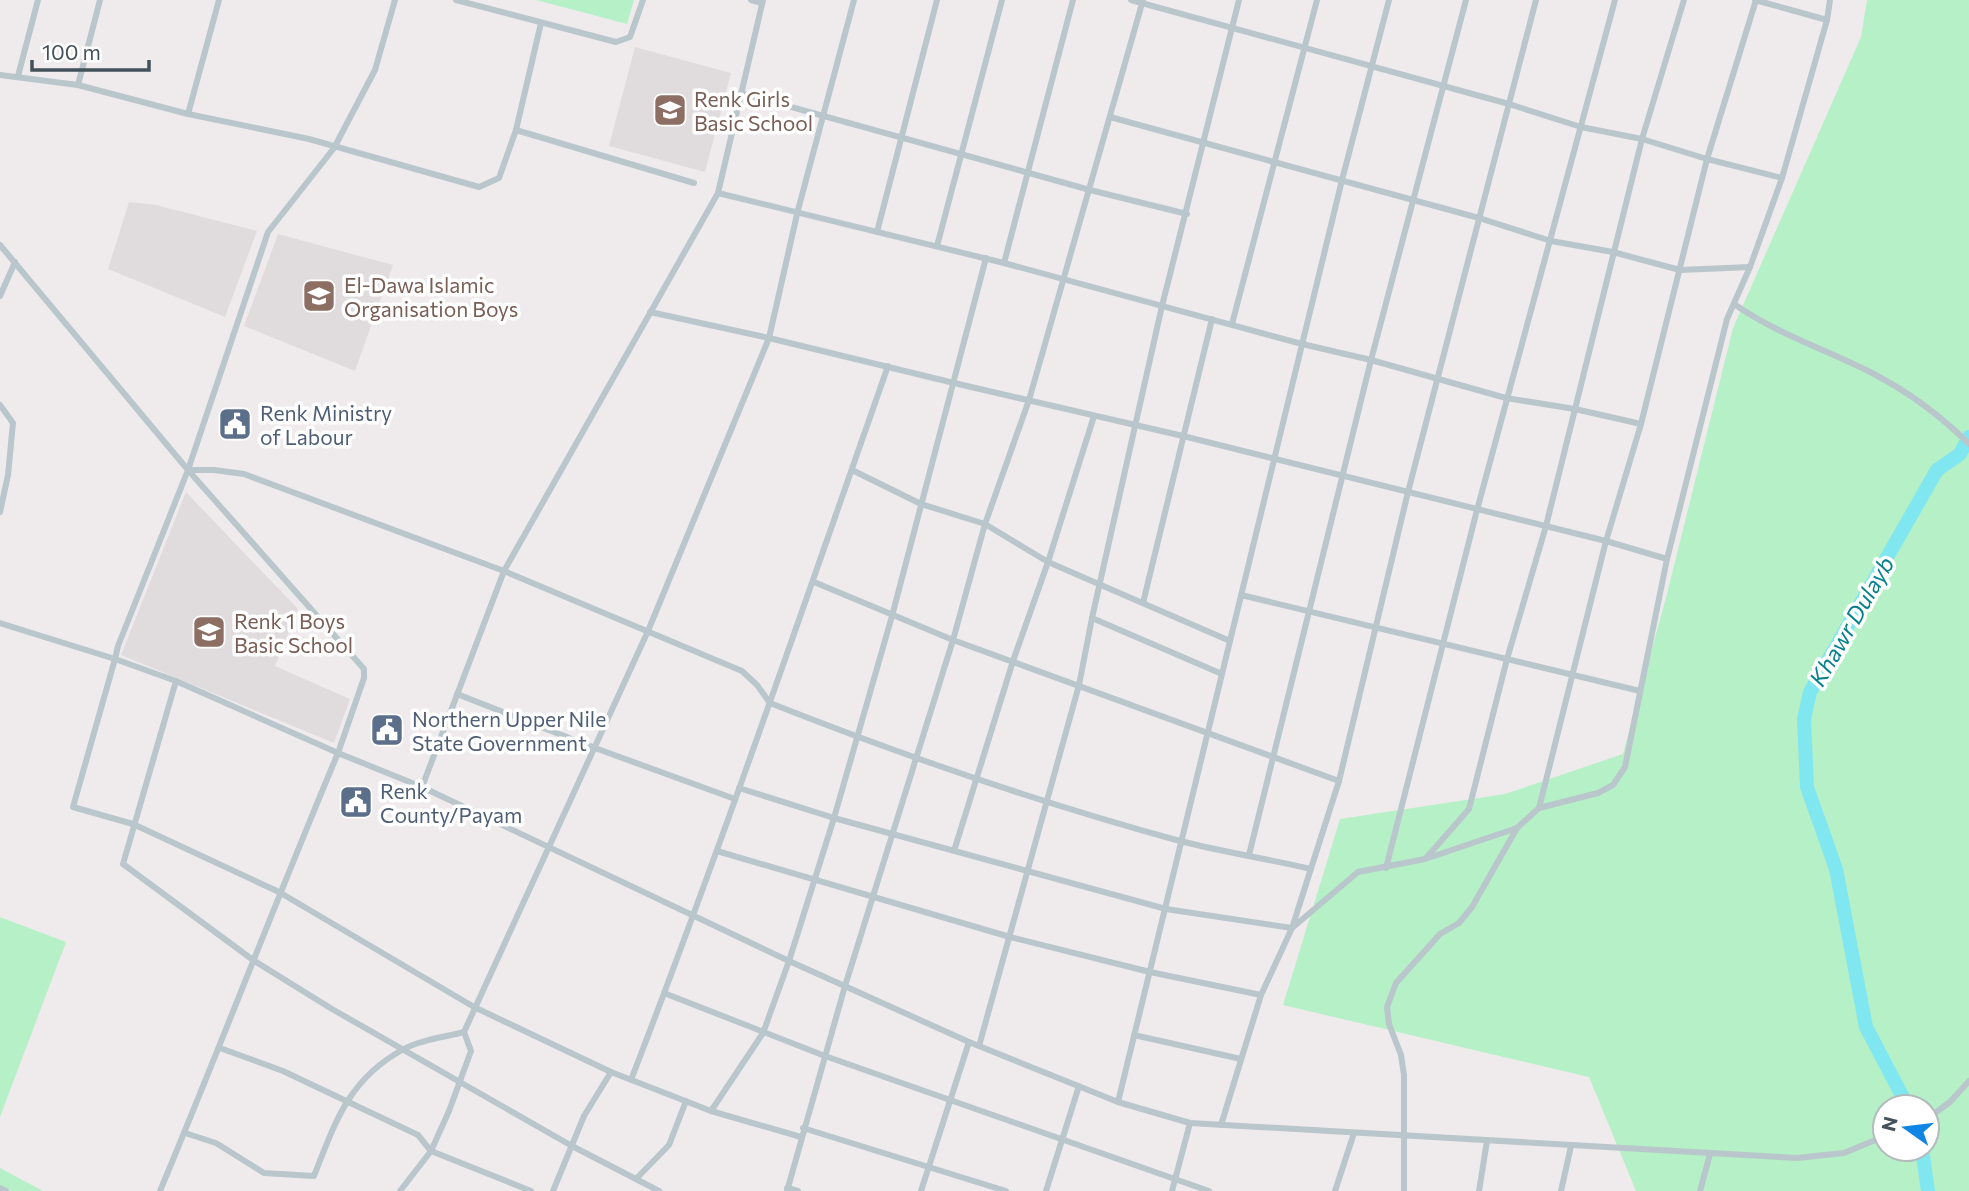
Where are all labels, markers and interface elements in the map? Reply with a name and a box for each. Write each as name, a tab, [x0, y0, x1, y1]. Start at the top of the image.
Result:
scale bar	[32, 28, 149, 72]
text: 100 m	[42, 39, 101, 64]
place label: Renk Girls Basic School	[694, 86, 813, 135]
school or university icon: Renk Girls Basic School	[651, 91, 689, 129]
place label: El-Dawa Islamic Organisation Boys	[344, 272, 518, 321]
school or university icon: El-Dawa Islamic Organisation Boys	[300, 277, 338, 315]
place label: Renk Ministry of Labour	[260, 400, 392, 449]
public building icon: Renk Ministry of Labour	[216, 405, 254, 443]
water label: Khawr Dulayb	[1803, 551, 1899, 691]
place label: Renk 1 Boys Basic School	[234, 608, 353, 657]
school or university icon: Renk 1 Boys Basic School	[190, 613, 228, 651]
place label: Northern Upper Nile State Government	[412, 706, 606, 755]
public building icon: Northern Upper Nile State Government	[368, 711, 406, 749]
place label: Renk County/Payam	[380, 778, 522, 827]
public building icon: Renk County/Payam	[337, 783, 375, 821]
north arrow	[1871, 1093, 1941, 1163]
text: N	[1876, 1114, 1902, 1133]

